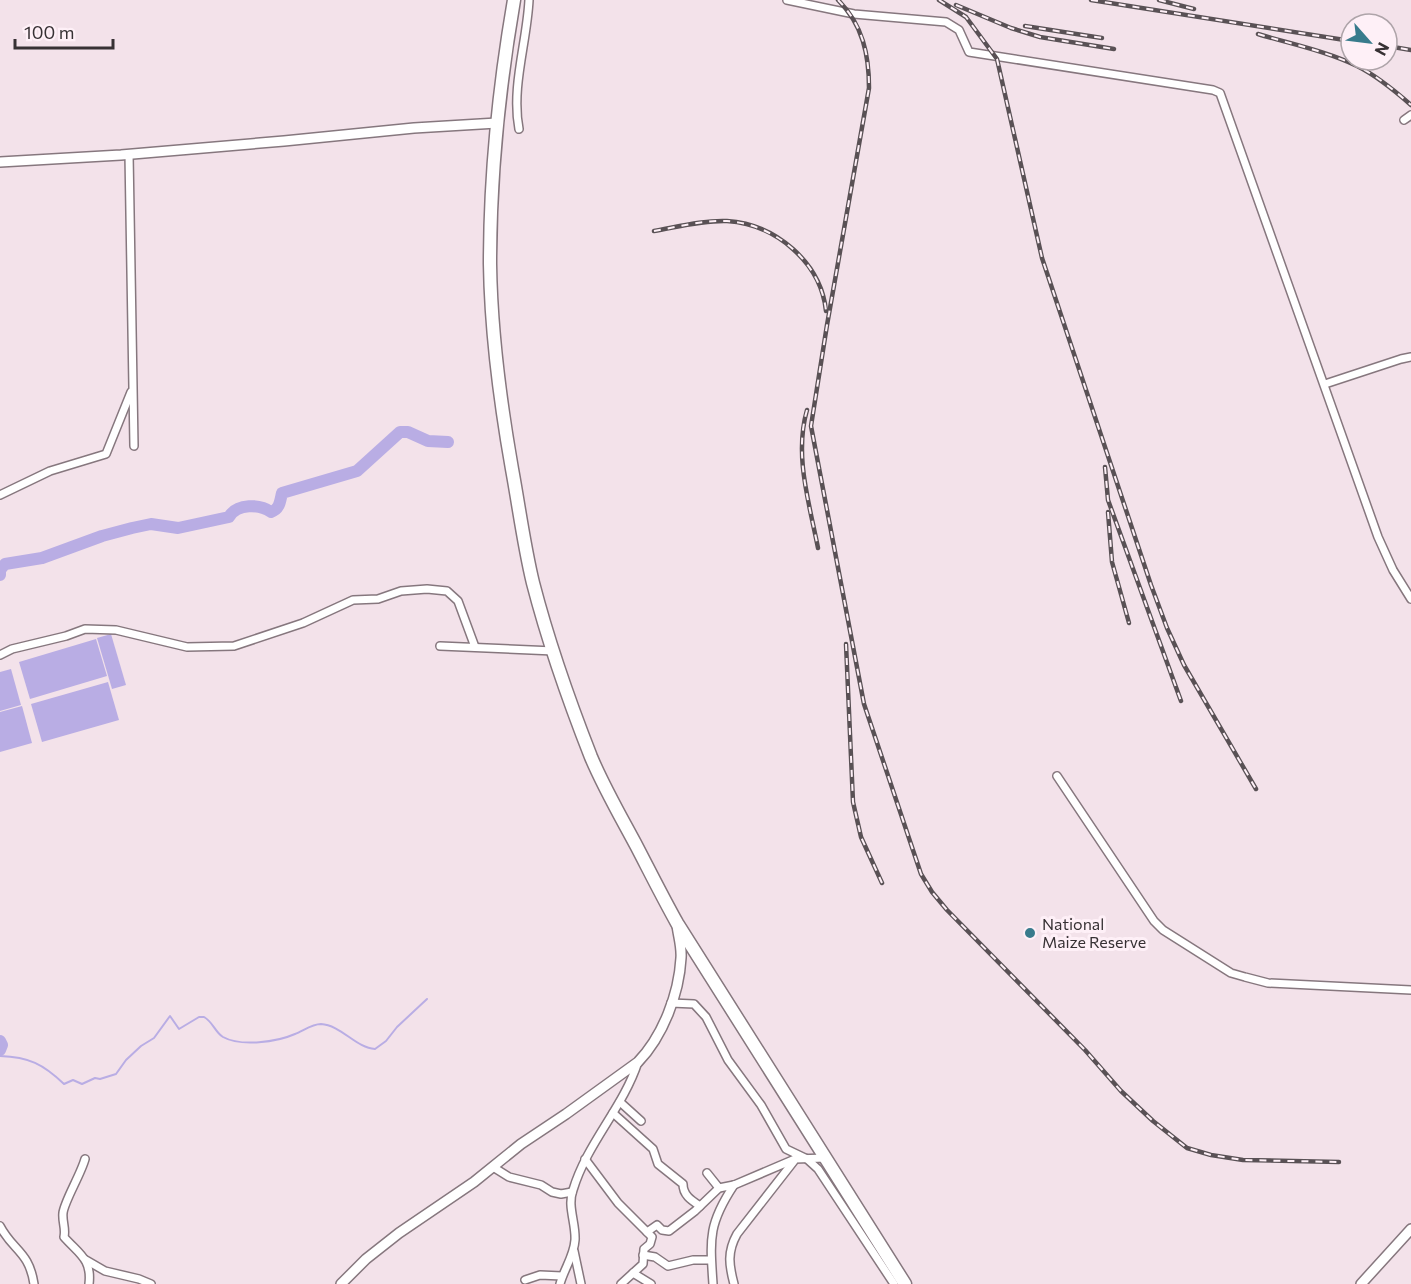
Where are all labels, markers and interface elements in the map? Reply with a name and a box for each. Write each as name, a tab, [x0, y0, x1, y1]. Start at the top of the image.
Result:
scale bar	[15, 12, 112, 50]
north arrow	[1339, 12, 1399, 72]
text: 100 m	[24, 21, 74, 43]
text: N	[1371, 40, 1394, 59]
place label: National Maize Reserve	[1042, 914, 1146, 951]
marker: National Maize Reserve	[1023, 926, 1037, 940]

